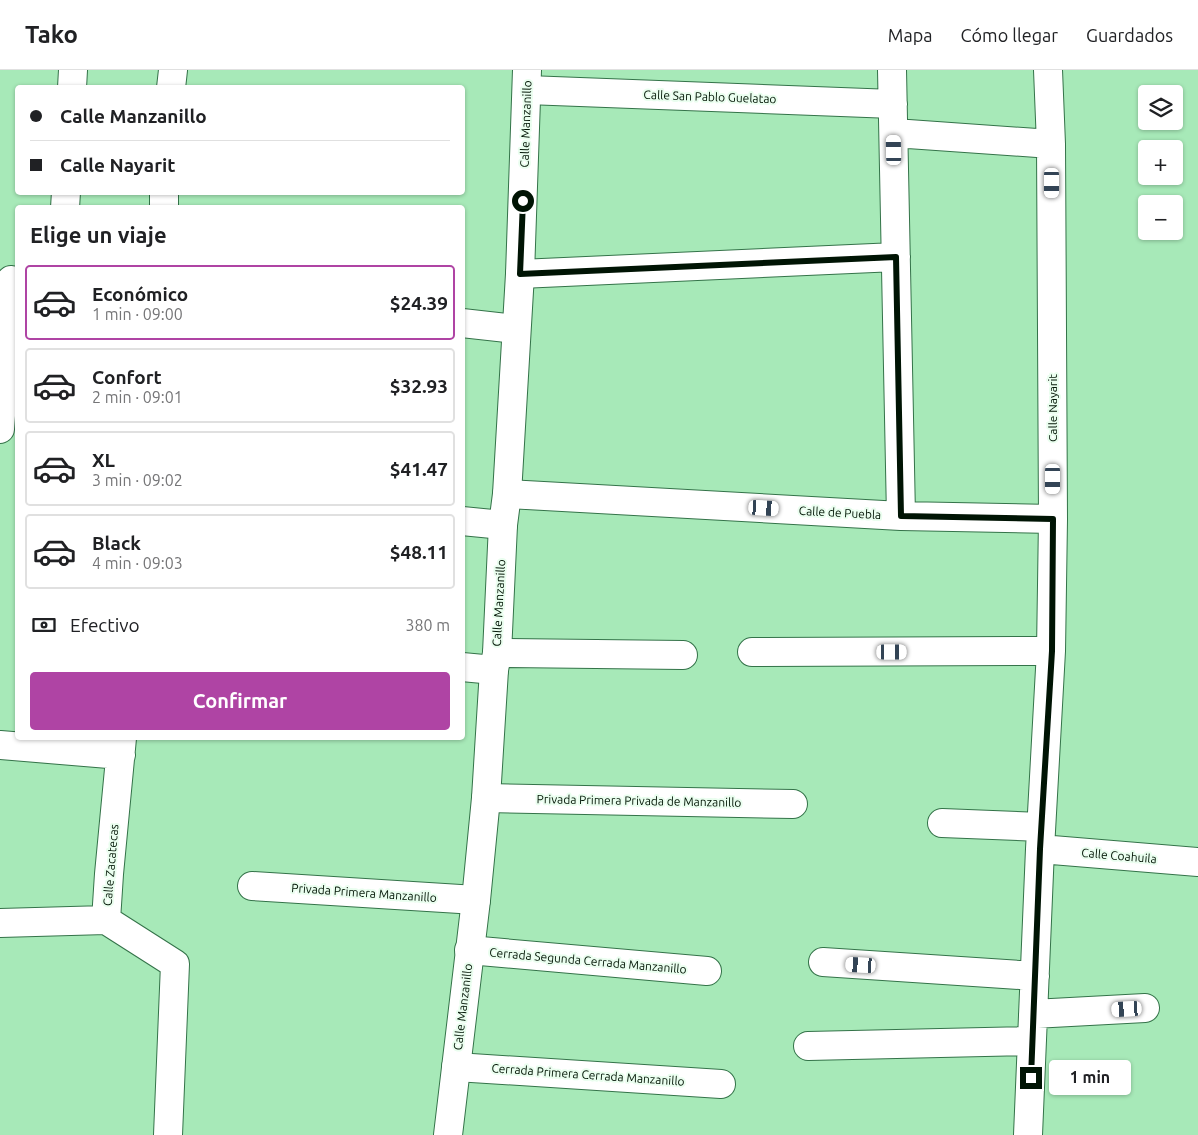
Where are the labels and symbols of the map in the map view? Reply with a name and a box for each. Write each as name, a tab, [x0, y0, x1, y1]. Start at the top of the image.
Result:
street label: Calle Manzanillo	[517, 80, 534, 168]
street label: Calle San Pablo Guelatao	[643, 88, 777, 105]
car	[886, 135, 901, 165]
car	[1044, 168, 1059, 198]
route start	[512, 190, 534, 212]
street label: Calle Nayarit	[1046, 374, 1059, 442]
car	[1045, 464, 1060, 494]
car	[748, 500, 779, 516]
street label: Calle de Puebla	[798, 504, 882, 521]
street label: Calle Manzanillo	[490, 559, 507, 647]
car	[877, 645, 907, 660]
street label: Privada Primera Privada de Manzanillo	[537, 792, 742, 809]
street label: Calle Zacatecas	[100, 823, 121, 906]
street label: Calle Coahuila	[1081, 846, 1157, 865]
street label: Privada Primera Manzanillo	[291, 881, 437, 904]
street label: Cerrada Segunda Cerrada Manzanillo	[489, 945, 687, 976]
car	[845, 957, 876, 973]
street label: Calle Manzanillo	[451, 963, 474, 1051]
car	[1111, 1001, 1142, 1017]
callout: 1 min	[1048, 1060, 1131, 1096]
street label: Cerrada Primera Cerrada Manzanillo	[491, 1061, 685, 1088]
route end	[1020, 1067, 1042, 1089]

